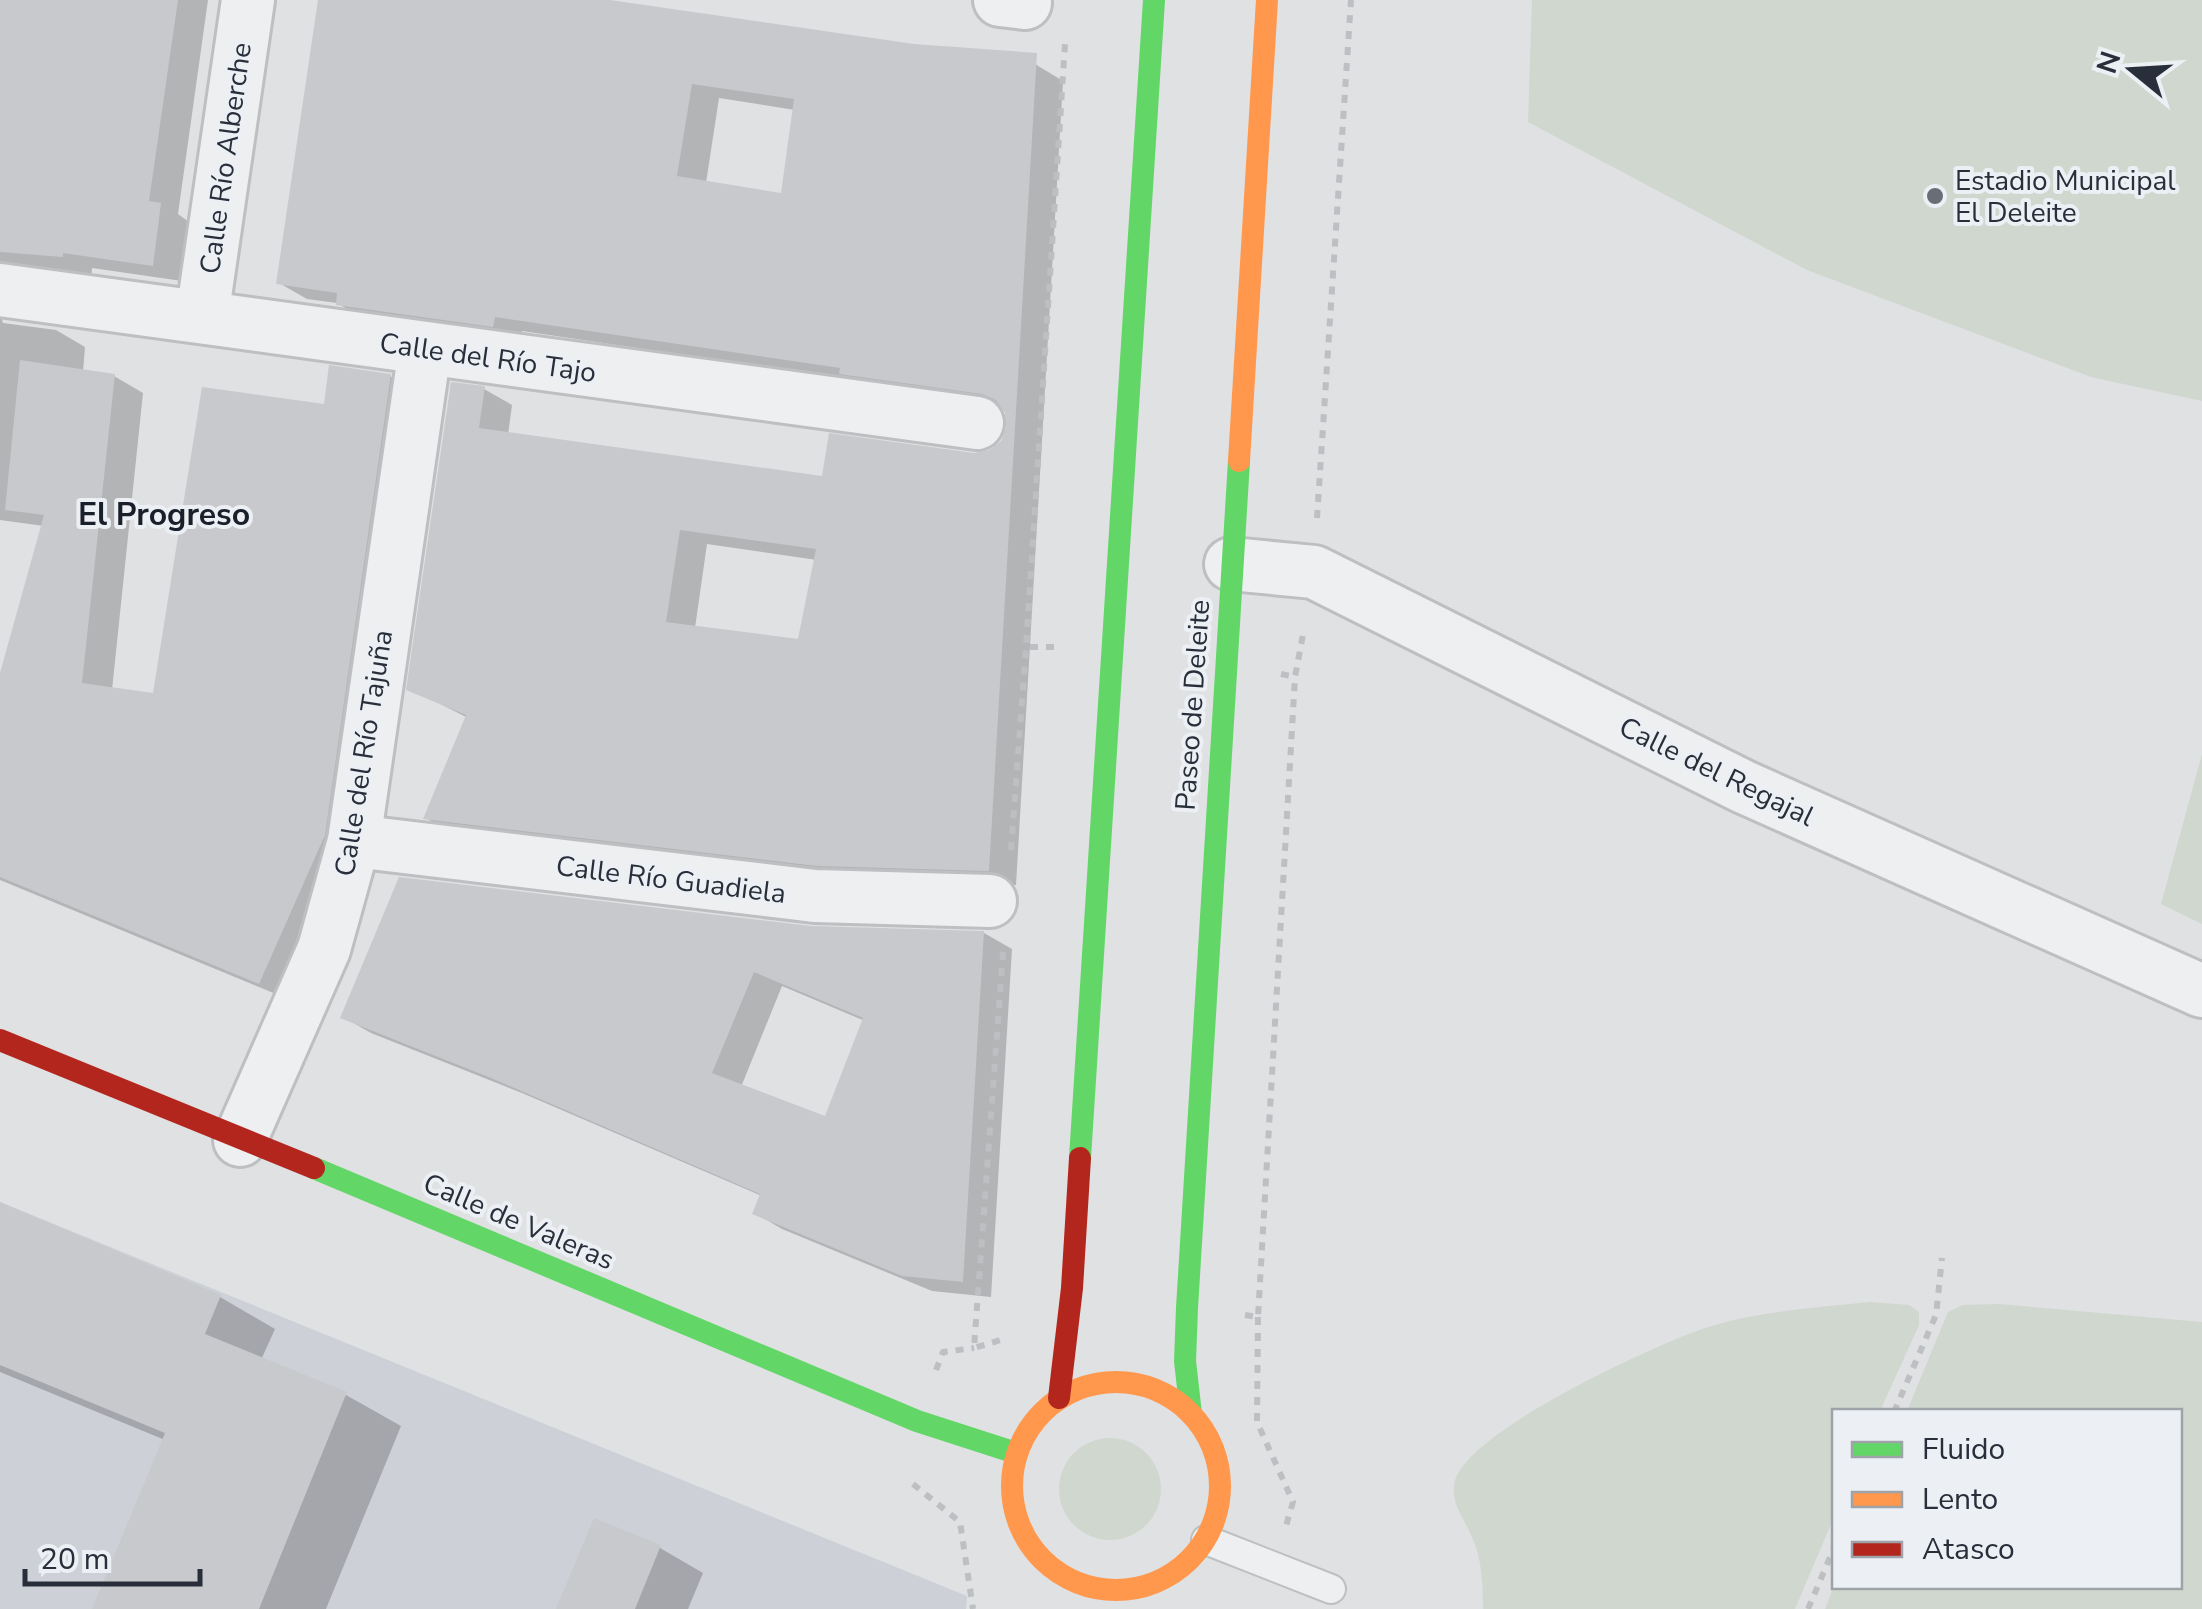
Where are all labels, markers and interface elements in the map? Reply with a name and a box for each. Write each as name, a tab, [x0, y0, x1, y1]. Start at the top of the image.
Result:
north arrow	[2082, 20, 2182, 120]
street label: Calle Río Alberche	[191, 40, 261, 276]
text: N	[2088, 47, 2130, 78]
place label: Estadio Municipal El Deleite	[1955, 162, 2176, 232]
marker: Estadio Municipal El Deleite	[1924, 185, 1946, 207]
street label: Calle del Río Tajo	[377, 324, 599, 392]
district label: El Progreso	[78, 493, 250, 536]
street label: Paseo de Deleite	[1167, 598, 1219, 812]
street label: Calle del Río Tajuña	[326, 627, 402, 879]
street label: Calle del Regajal	[1613, 708, 1821, 836]
street label: Calle Río Guadiela	[554, 847, 788, 913]
street label: Calle de Valeras	[417, 1165, 620, 1279]
legend	[1832, 1409, 2182, 1589]
text: Fluido	[1922, 1429, 2005, 1470]
text: Lento	[1922, 1479, 1998, 1520]
scale bar	[25, 1524, 200, 1586]
text: Atasco	[1922, 1529, 2015, 1570]
text: 20 m	[40, 1539, 109, 1580]

